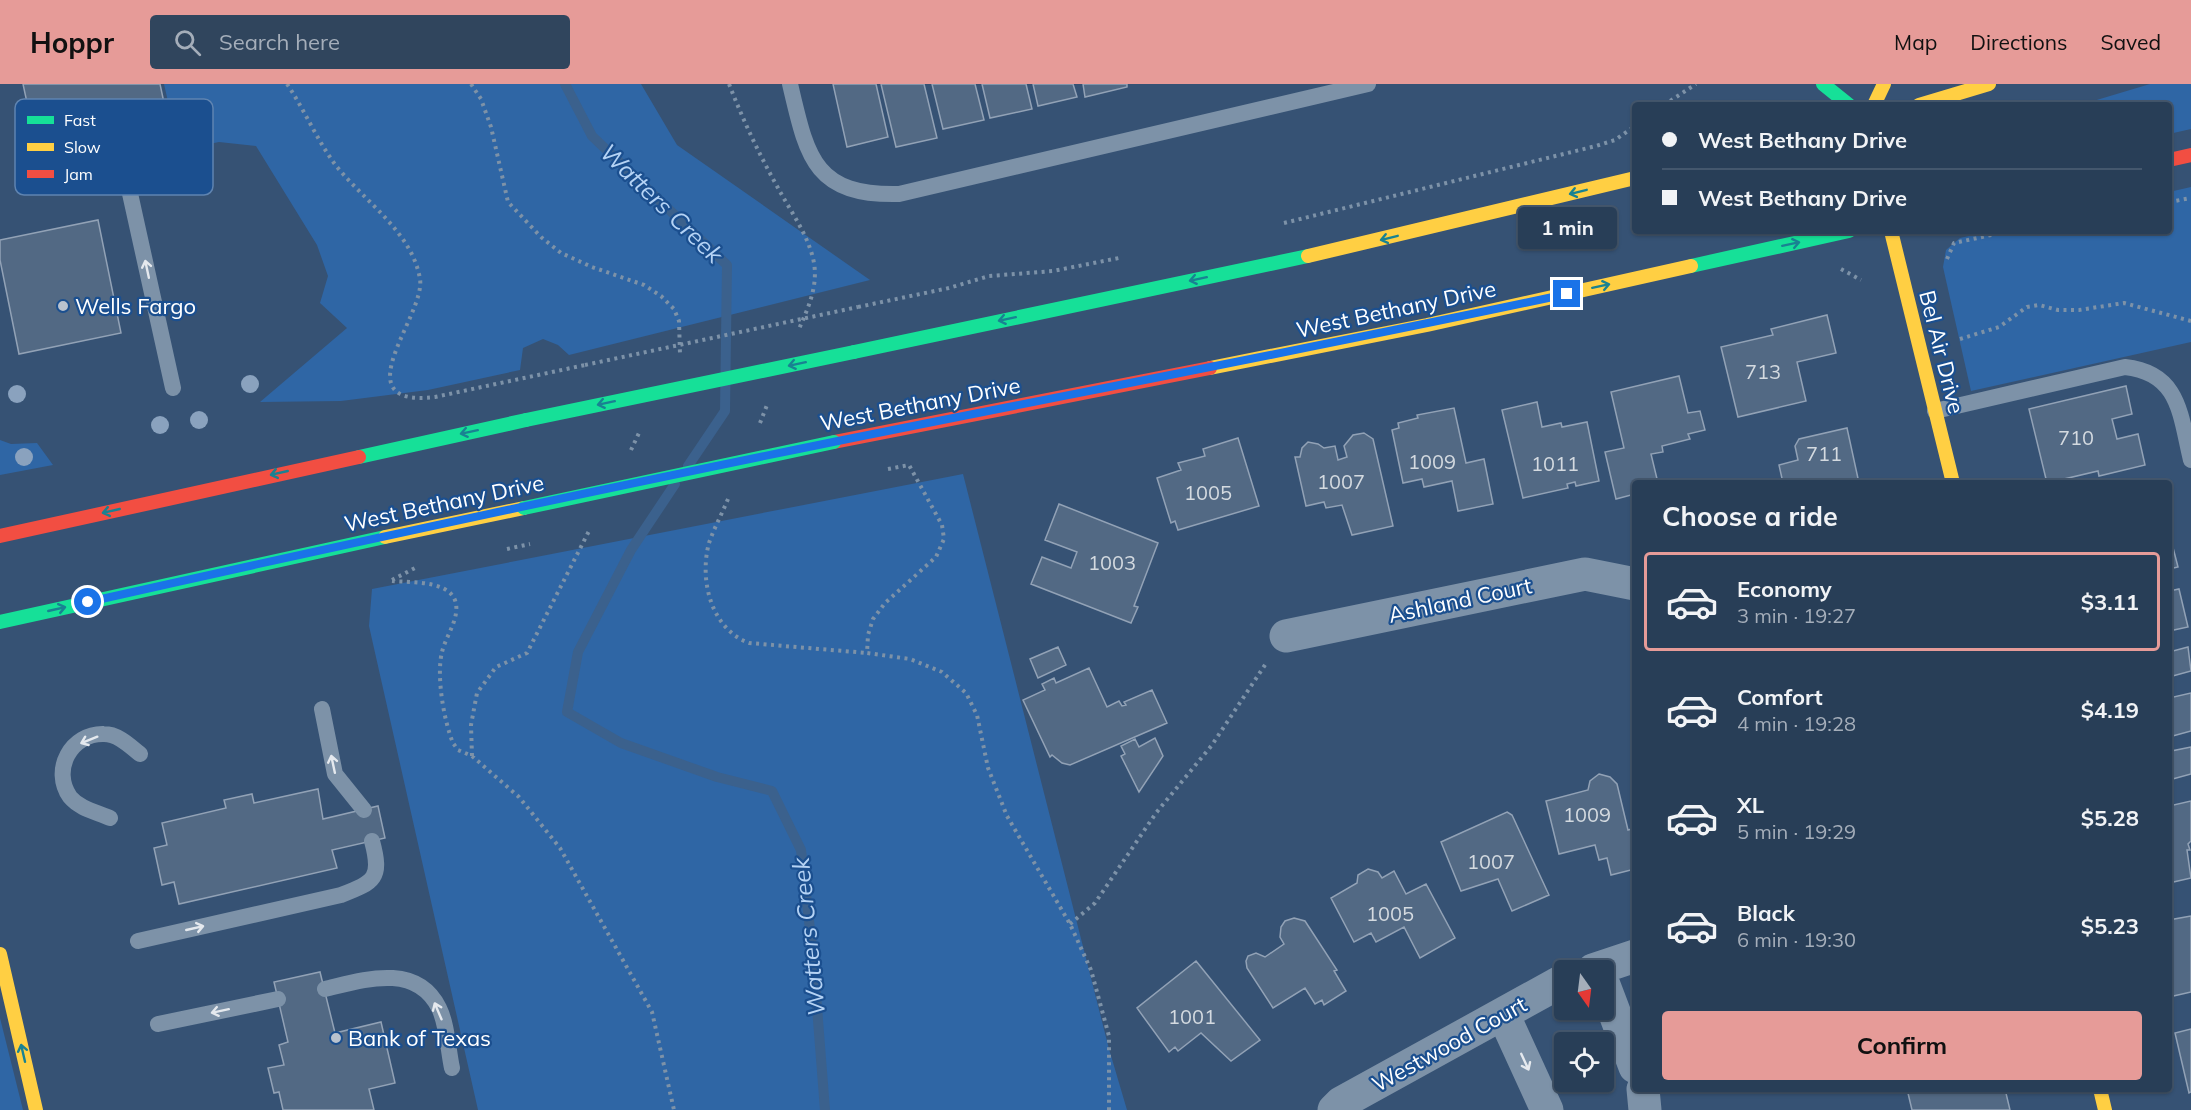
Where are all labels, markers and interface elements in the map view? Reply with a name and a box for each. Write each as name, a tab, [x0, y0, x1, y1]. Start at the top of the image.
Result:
search box	[150, 15, 570, 69]
text: Hoppr	[30, 25, 114, 60]
icon: search	[171, 26, 204, 59]
text: Search here	[219, 28, 340, 56]
text: Map	[1894, 29, 1937, 55]
text: Directions	[1970, 29, 2067, 55]
text: Saved	[2100, 29, 2161, 55]
legend	[15, 99, 213, 195]
text: Fast	[64, 110, 96, 130]
text: West Bethany Drive	[1698, 126, 1907, 154]
text: Slow	[64, 137, 101, 157]
water label: Watters Creek	[594, 137, 730, 270]
text: Jam	[64, 164, 93, 184]
text: West Bethany Drive	[1698, 184, 1907, 212]
one-way arrow	[1569, 187, 1588, 199]
callout: 1 min	[1518, 207, 1616, 249]
text: 1 min	[1541, 215, 1594, 240]
one-way arrow	[1379, 233, 1398, 245]
one-way arrow	[1781, 238, 1801, 249]
one-way arrow	[141, 260, 152, 280]
one-way arrow	[1189, 274, 1208, 285]
street label: West Bethany Drive	[1294, 274, 1498, 344]
route end	[1553, 280, 1580, 307]
one-way arrow	[1591, 280, 1610, 291]
street label: Bel Air Drive	[1913, 287, 1971, 417]
place label: Wells Fargo	[75, 292, 196, 320]
marker: Wells Fargo	[56, 299, 70, 313]
one-way arrow	[998, 314, 1017, 326]
one-way arrow	[788, 359, 807, 370]
house number: 713	[1745, 359, 1781, 384]
street label: West Bethany Drive	[817, 371, 1023, 437]
one-way arrow	[597, 398, 616, 410]
house number: 710	[2058, 425, 2094, 450]
one-way arrow	[460, 427, 479, 438]
house number: 711	[1806, 441, 1842, 466]
house number: 1009	[1408, 449, 1456, 474]
house number: 1011	[1531, 451, 1579, 476]
one-way arrow	[269, 468, 289, 479]
street label: West Bethany Drive	[342, 468, 546, 538]
house number: 1007	[1317, 469, 1365, 494]
house number: 1005	[1184, 480, 1232, 505]
text: Choose a ride	[1662, 499, 1838, 533]
one-way arrow	[102, 506, 121, 517]
house number: 1003	[1088, 550, 1136, 575]
street label: Ashland Court	[1386, 571, 1535, 629]
icon: car	[1665, 575, 1719, 629]
text: Economy	[1737, 575, 1832, 603]
route start	[74, 588, 101, 615]
text: $3.11	[2081, 588, 2139, 616]
one-way arrow	[47, 603, 66, 615]
text: 3 min · 19:27	[1737, 603, 1856, 628]
icon: car	[1665, 683, 1719, 737]
text: Comfort	[1737, 683, 1823, 711]
text: $4.19	[2081, 696, 2139, 724]
text: 4 min · 19:28	[1737, 711, 1856, 736]
one-way arrow	[80, 735, 98, 746]
one-way arrow	[327, 755, 338, 774]
icon: car	[1665, 791, 1719, 845]
text: XL	[1737, 791, 1764, 819]
house number: 1009	[1563, 802, 1611, 827]
text: $5.28	[2081, 804, 2139, 832]
text: 5 min · 19:29	[1737, 819, 1856, 844]
house number: 1007	[1467, 849, 1515, 874]
water label: Watters Creek	[785, 856, 831, 1018]
icon: car	[1665, 899, 1719, 953]
text: Black	[1737, 899, 1795, 927]
house number: 1005	[1366, 901, 1414, 926]
text: $5.23	[2081, 912, 2139, 940]
one-way arrow	[185, 922, 204, 934]
text: 6 min · 19:30	[1737, 927, 1856, 952]
north arrow	[1554, 960, 1614, 1020]
map controls	[1554, 960, 1614, 1092]
street label: Westwood Court	[1367, 990, 1532, 1098]
one-way arrow	[432, 1003, 443, 1021]
house number: 1001	[1168, 1004, 1216, 1029]
one-way arrow	[211, 1005, 230, 1017]
button: Confirm	[1662, 1011, 2142, 1080]
place label: Bank of Texas	[348, 1024, 491, 1052]
marker: Bank of Texas	[329, 1031, 343, 1045]
button: locate	[1554, 1032, 1614, 1092]
one-way arrow	[17, 1044, 28, 1063]
one-way arrow	[1520, 1052, 1531, 1070]

